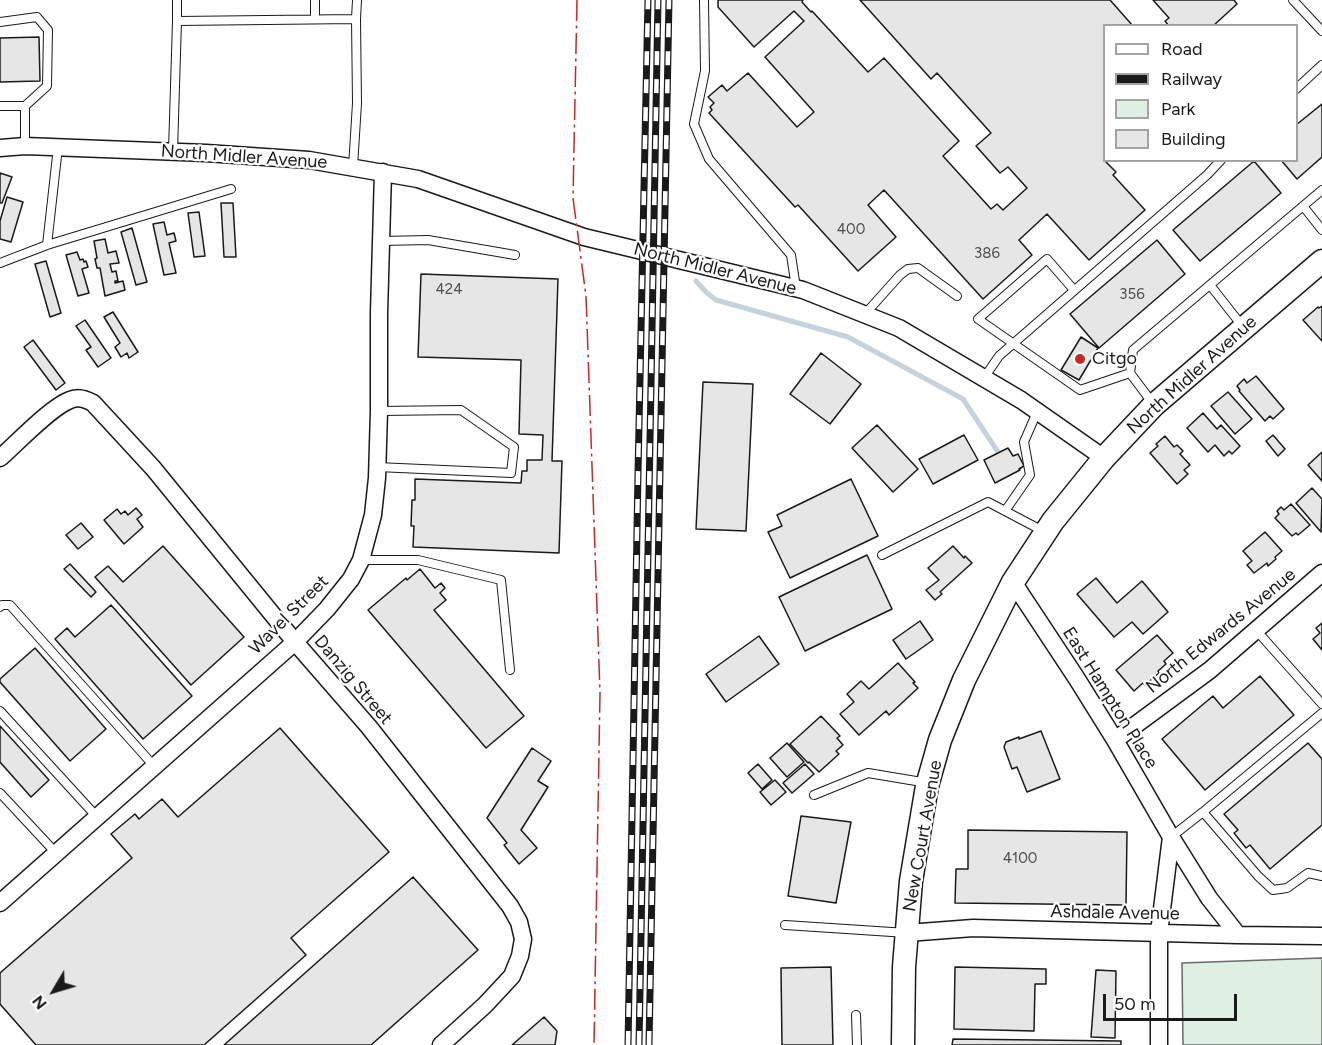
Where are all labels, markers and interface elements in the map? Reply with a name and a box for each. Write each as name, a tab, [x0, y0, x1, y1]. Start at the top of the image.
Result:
legend	[1103, 24, 1298, 162]
text: Road	[1161, 38, 1202, 60]
text: Railway	[1161, 68, 1222, 90]
text: Park	[1161, 98, 1195, 120]
text: Building	[1161, 128, 1226, 150]
street label: North Midler Avenue	[160, 140, 328, 174]
house number: 400	[837, 221, 865, 239]
street label: North Midler Avenue	[631, 238, 799, 300]
house number: 386	[974, 245, 1000, 263]
house number: 424	[435, 281, 463, 299]
house number: 356	[1119, 286, 1145, 304]
street label: North Midler Avenue	[1123, 311, 1261, 439]
place label: Citgo	[1092, 348, 1137, 370]
marker: Citgo	[1073, 352, 1087, 366]
street label: North Edwards Avenue	[1142, 564, 1300, 698]
street label: Wavel Street	[245, 571, 333, 659]
street label: East Hampton Place	[1058, 623, 1162, 773]
street label: Danzig Street	[309, 631, 397, 729]
street label: New Court Avenue	[899, 758, 947, 914]
house number: 4100	[1003, 850, 1037, 868]
street label: Ashdale Avenue	[1050, 901, 1180, 925]
north arrow	[24, 961, 84, 1021]
scale bar	[1106, 982, 1240, 1020]
text: N	[28, 992, 51, 1013]
text: 50 m	[1114, 993, 1156, 1015]

